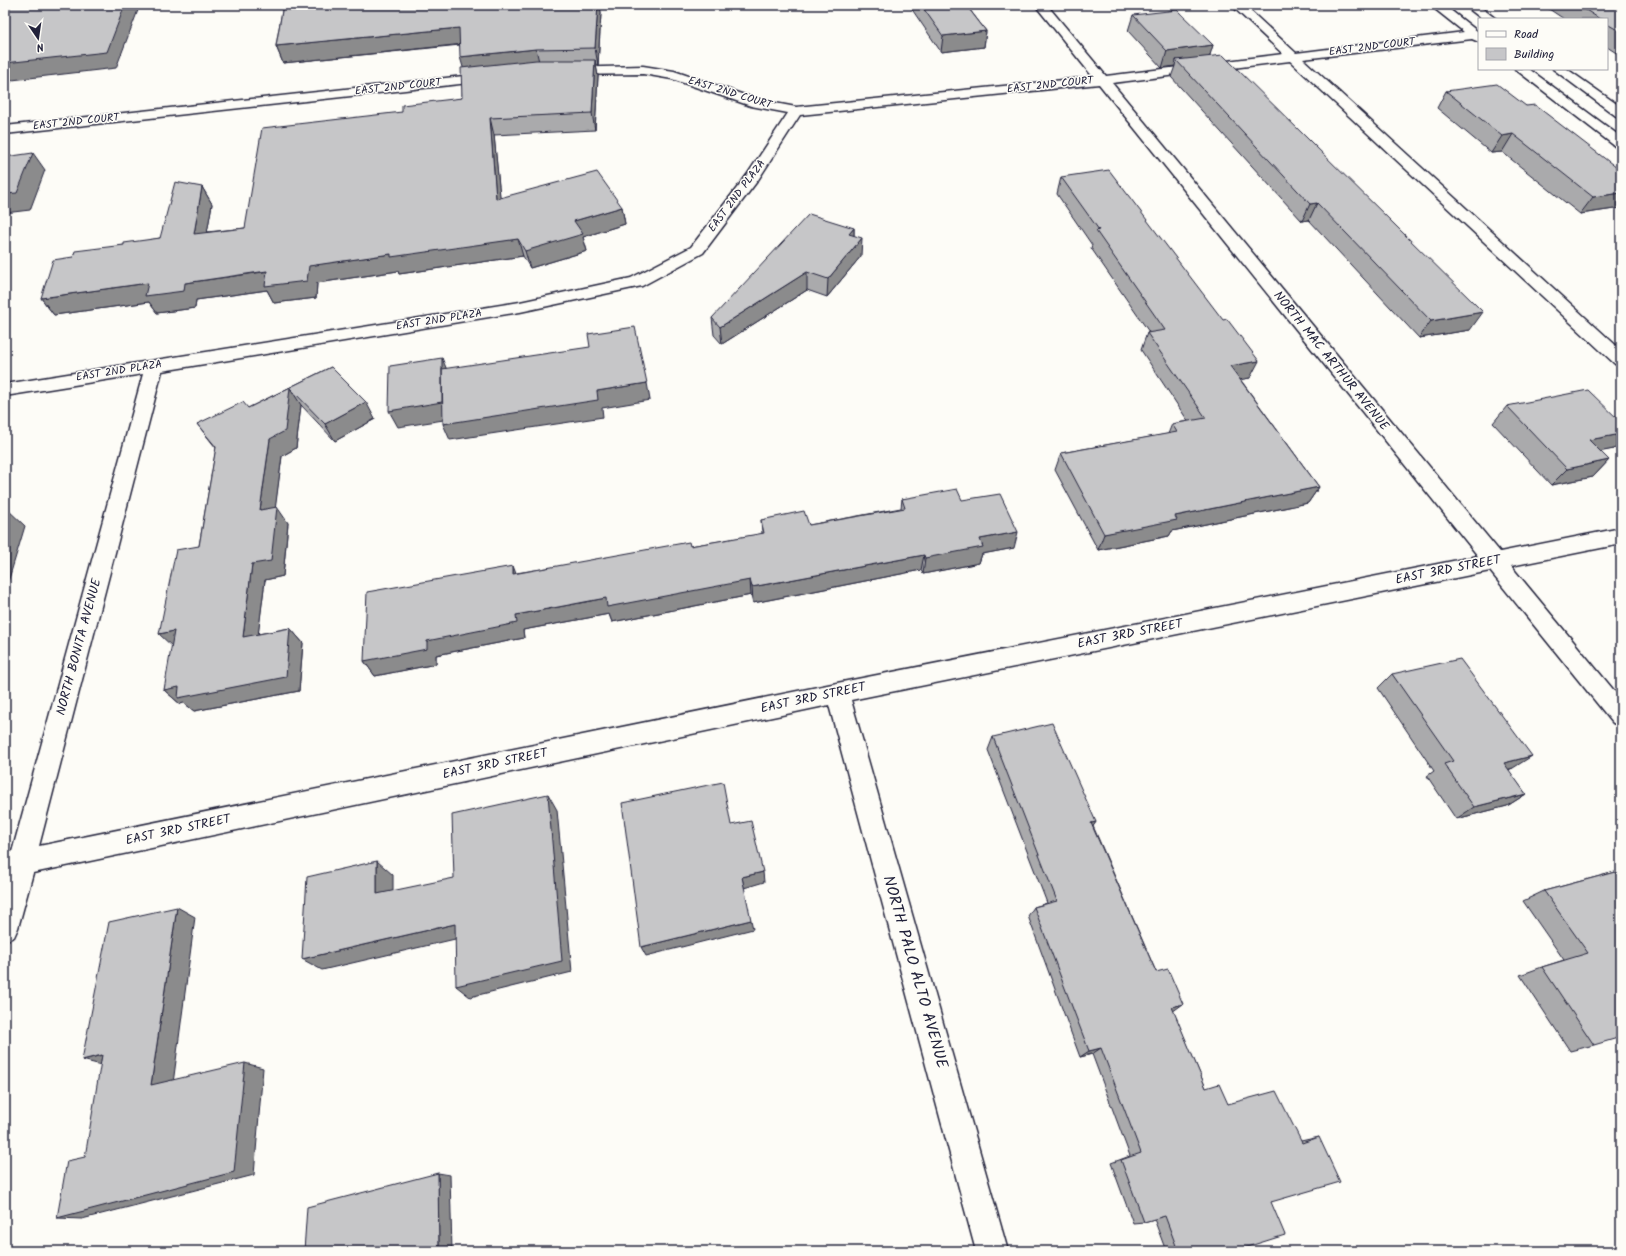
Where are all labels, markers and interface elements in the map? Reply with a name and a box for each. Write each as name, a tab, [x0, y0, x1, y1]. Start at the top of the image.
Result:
north arrow	[18, 18, 58, 58]
legend	[1478, 18, 1608, 70]
text: Road	[1514, 25, 1539, 44]
street label: EAST 2ND COURT	[1328, 33, 1417, 61]
text: N	[35, 37, 45, 56]
text: Building	[1514, 45, 1554, 64]
street label: EAST 2ND COURT	[1006, 71, 1095, 98]
street label: EAST 2ND COURT	[686, 72, 775, 115]
street label: EAST 2ND COURT	[354, 73, 443, 100]
street label: EAST 2ND COURT	[32, 108, 121, 135]
street label: EAST 2ND PLAZA	[704, 156, 770, 236]
street label: NORTH MAC ARTHUR AVENUE	[1268, 286, 1394, 436]
street label: EAST 2ND PLAZA	[395, 304, 484, 336]
street label: EAST 2ND PLAZA	[75, 355, 164, 387]
street label: EAST 3RD STREET	[1394, 549, 1503, 590]
street label: NORTH BONITA AVENUE	[51, 576, 107, 718]
street label: EAST 3RD STREET	[1076, 613, 1185, 654]
street label: EAST 3RD STREET	[759, 676, 868, 719]
street label: EAST 3RD STREET	[441, 742, 550, 785]
street label: EAST 3RD STREET	[124, 808, 233, 851]
street label: NORTH PALO ALTO AVENUE	[875, 873, 955, 1072]

